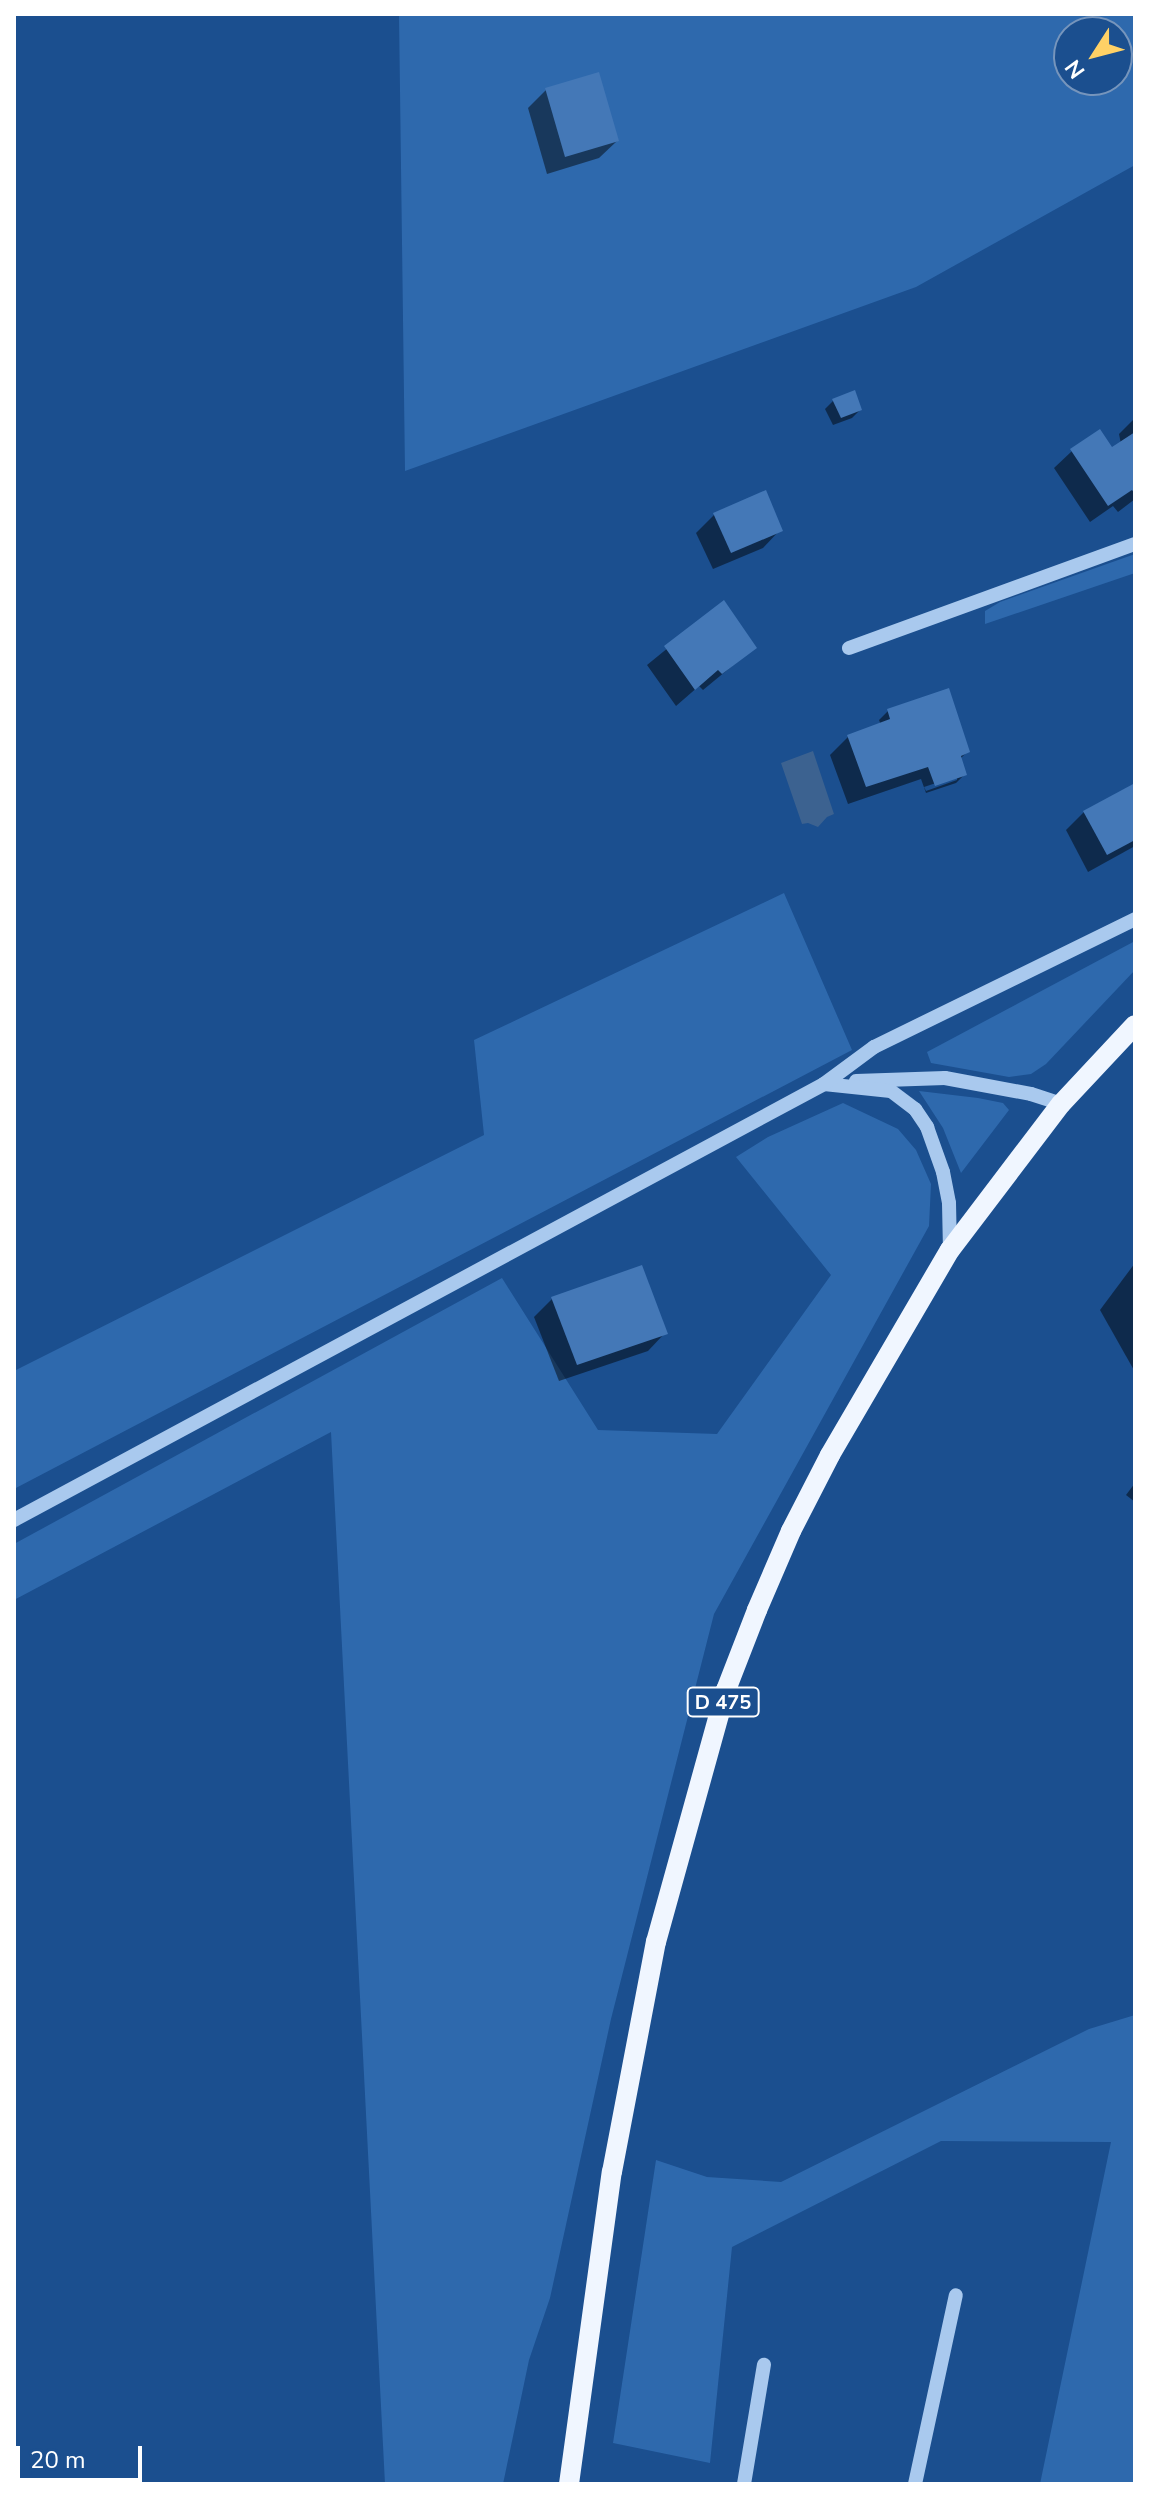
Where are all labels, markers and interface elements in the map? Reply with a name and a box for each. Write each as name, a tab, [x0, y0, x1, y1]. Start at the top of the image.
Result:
north arrow	[1053, 16, 1133, 96]
text: N	[1058, 53, 1092, 84]
road number: D 475	[685, 1686, 761, 1718]
scale bar	[20, 2430, 146, 2480]
text: 20 m	[30, 2444, 86, 2476]

